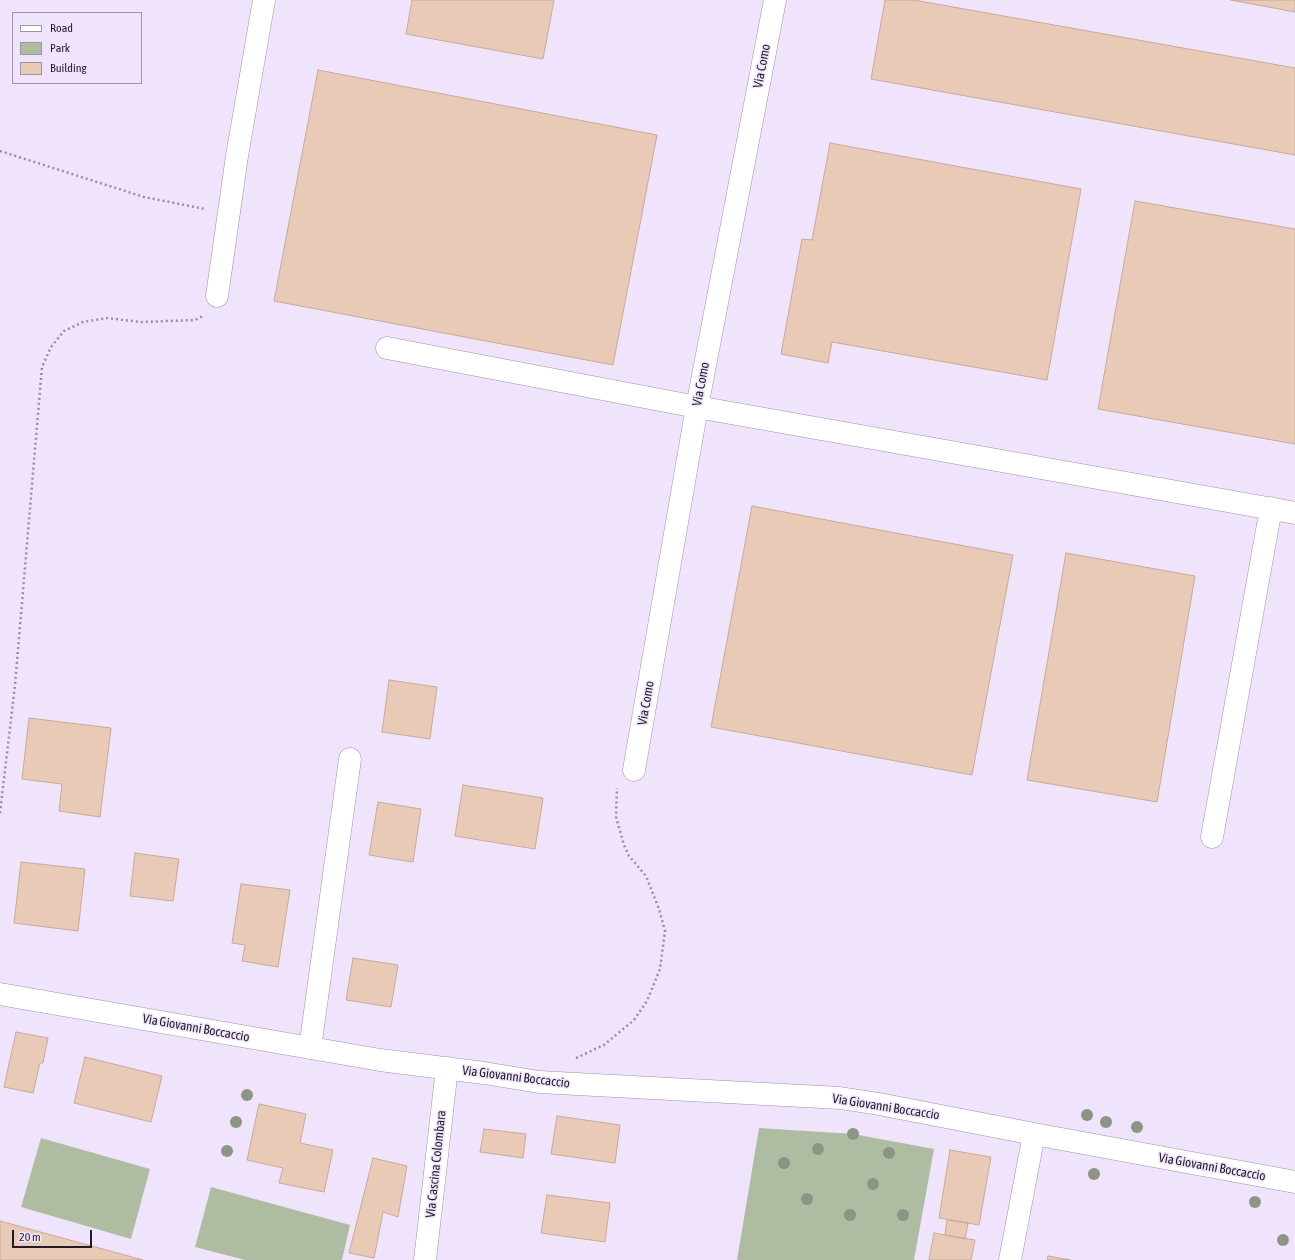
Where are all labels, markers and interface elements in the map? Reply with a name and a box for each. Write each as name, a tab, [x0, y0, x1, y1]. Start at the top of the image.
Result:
legend	[12, 12, 142, 84]
text: Road	[50, 21, 73, 35]
text: Park	[50, 41, 70, 55]
street label: Via Como	[750, 43, 774, 89]
text: Building	[50, 61, 87, 75]
street label: Via Como	[689, 361, 713, 407]
street label: Via Como	[634, 680, 658, 726]
street label: Via Giovanni Boccaccio	[141, 1011, 251, 1045]
street label: Via Giovanni Boccaccio	[461, 1063, 571, 1091]
street label: Via Giovanni Boccaccio	[831, 1091, 941, 1123]
street label: Via Cascina Colombara	[423, 1109, 449, 1219]
street label: Via Giovanni Boccaccio	[1157, 1150, 1267, 1184]
scale bar	[14, 1222, 94, 1248]
text: 20 m	[19, 1230, 41, 1244]

